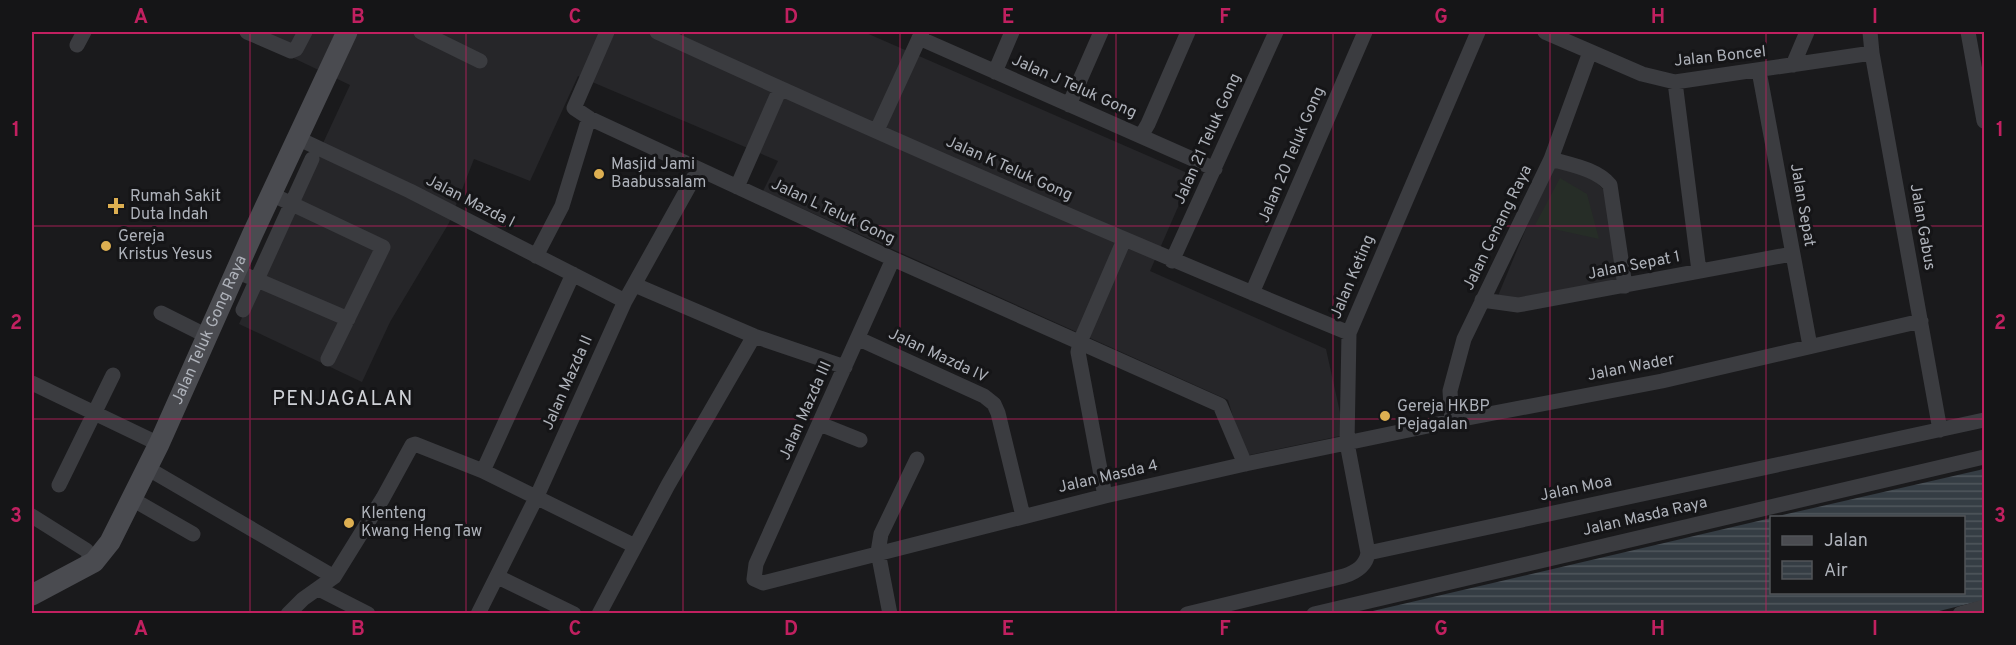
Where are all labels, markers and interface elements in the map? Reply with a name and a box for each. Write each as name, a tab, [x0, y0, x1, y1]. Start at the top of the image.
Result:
text: A	[134, 5, 148, 31]
text: B	[351, 5, 365, 31]
text: C	[569, 5, 581, 31]
text: D	[784, 5, 798, 31]
text: E	[1002, 5, 1014, 31]
text: F	[1219, 5, 1231, 31]
text: G	[1434, 5, 1448, 31]
text: H	[1651, 5, 1665, 31]
text: I	[1872, 5, 1878, 31]
street label: Jalan Boncel	[1673, 42, 1767, 72]
street label: Jalan J Teluk Gong	[1008, 50, 1140, 124]
street label: Jalan 21 Teluk Gong	[1170, 70, 1246, 208]
street label: Jalan 20 Teluk Gong	[1254, 84, 1330, 226]
text: 1	[12, 118, 20, 144]
text: 1	[1996, 118, 2004, 144]
street label: Jalan K Teluk Gong	[943, 132, 1075, 206]
place label: Masjid Jami Baabussalam	[611, 155, 706, 193]
street label: Jalan Cenang Raya	[1459, 162, 1537, 294]
street label: Jalan Sepat	[1785, 162, 1819, 248]
marker: Masjid Jami Baabussalam	[592, 167, 606, 181]
street label: Jalan Mazda I	[422, 171, 518, 233]
street label: Jalan L Teluk Gong	[768, 175, 898, 249]
street label: Jalan Gabus	[1905, 182, 1939, 272]
place label: Rumah Sakit Duta Indah	[130, 187, 221, 225]
marker: Rumah Sakit Duta Indah	[107, 197, 125, 215]
place label: Gereja Kristus Yesus	[118, 227, 212, 265]
street label: Jalan Keting	[1326, 232, 1380, 322]
marker: Gereja Kristus Yesus	[99, 239, 113, 253]
street label: Jalan Sepat 1	[1586, 247, 1682, 285]
street label: Jalan Teluk Gong Raya	[168, 252, 252, 408]
text: 2	[10, 311, 22, 337]
text: 2	[1994, 311, 2006, 337]
street label: Jalan Mazda IV	[885, 324, 991, 388]
street label: Jalan Mazda II	[538, 333, 598, 433]
street label: Jalan Wader	[1586, 350, 1676, 386]
street label: Jalan Mazda III	[775, 358, 837, 464]
district label: PENJAGALAN	[272, 387, 414, 413]
place label: Gereja HKBP Pejagalan	[1397, 397, 1490, 435]
marker: Gereja HKBP Pejagalan	[1378, 409, 1392, 423]
street label: Jalan Masda 4	[1056, 456, 1160, 498]
street label: Jalan Moa	[1538, 472, 1614, 506]
street label: Jalan Masda Raya	[1581, 493, 1709, 541]
text: 3	[10, 504, 22, 530]
place label: Klenteng Kwang Heng Taw	[361, 504, 482, 542]
text: 3	[1994, 504, 2006, 530]
marker: Klenteng Kwang Heng Taw	[342, 516, 356, 530]
legend	[1770, 516, 1965, 594]
text: Jalan	[1824, 530, 1868, 553]
text: Air	[1824, 560, 1848, 583]
text: A	[134, 617, 148, 643]
text: B	[351, 617, 365, 643]
text: C	[569, 617, 581, 643]
text: D	[784, 617, 798, 643]
text: E	[1002, 617, 1014, 643]
text: F	[1219, 617, 1231, 643]
text: G	[1434, 617, 1448, 643]
text: H	[1651, 617, 1665, 643]
text: I	[1872, 617, 1878, 643]

